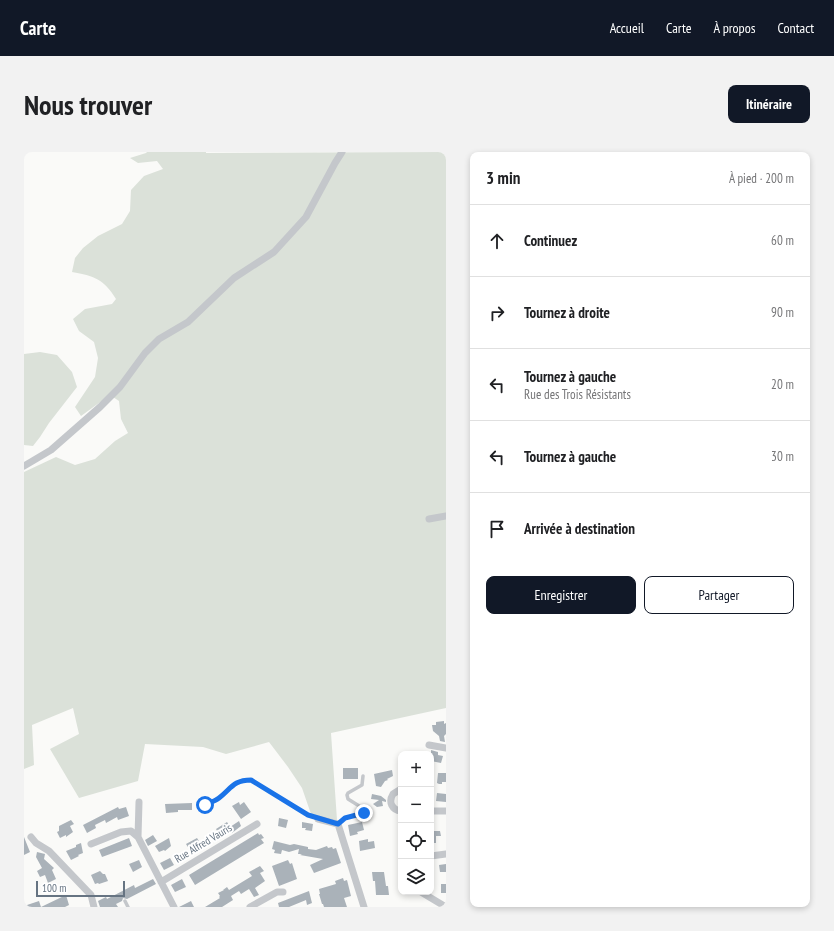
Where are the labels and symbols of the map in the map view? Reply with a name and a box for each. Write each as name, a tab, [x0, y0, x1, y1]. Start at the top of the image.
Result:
route start	[196, 796, 214, 814]
route end	[355, 804, 373, 822]
street label: Rue Alfred Vauris	[172, 820, 235, 866]
scale bar	[36, 879, 125, 898]

